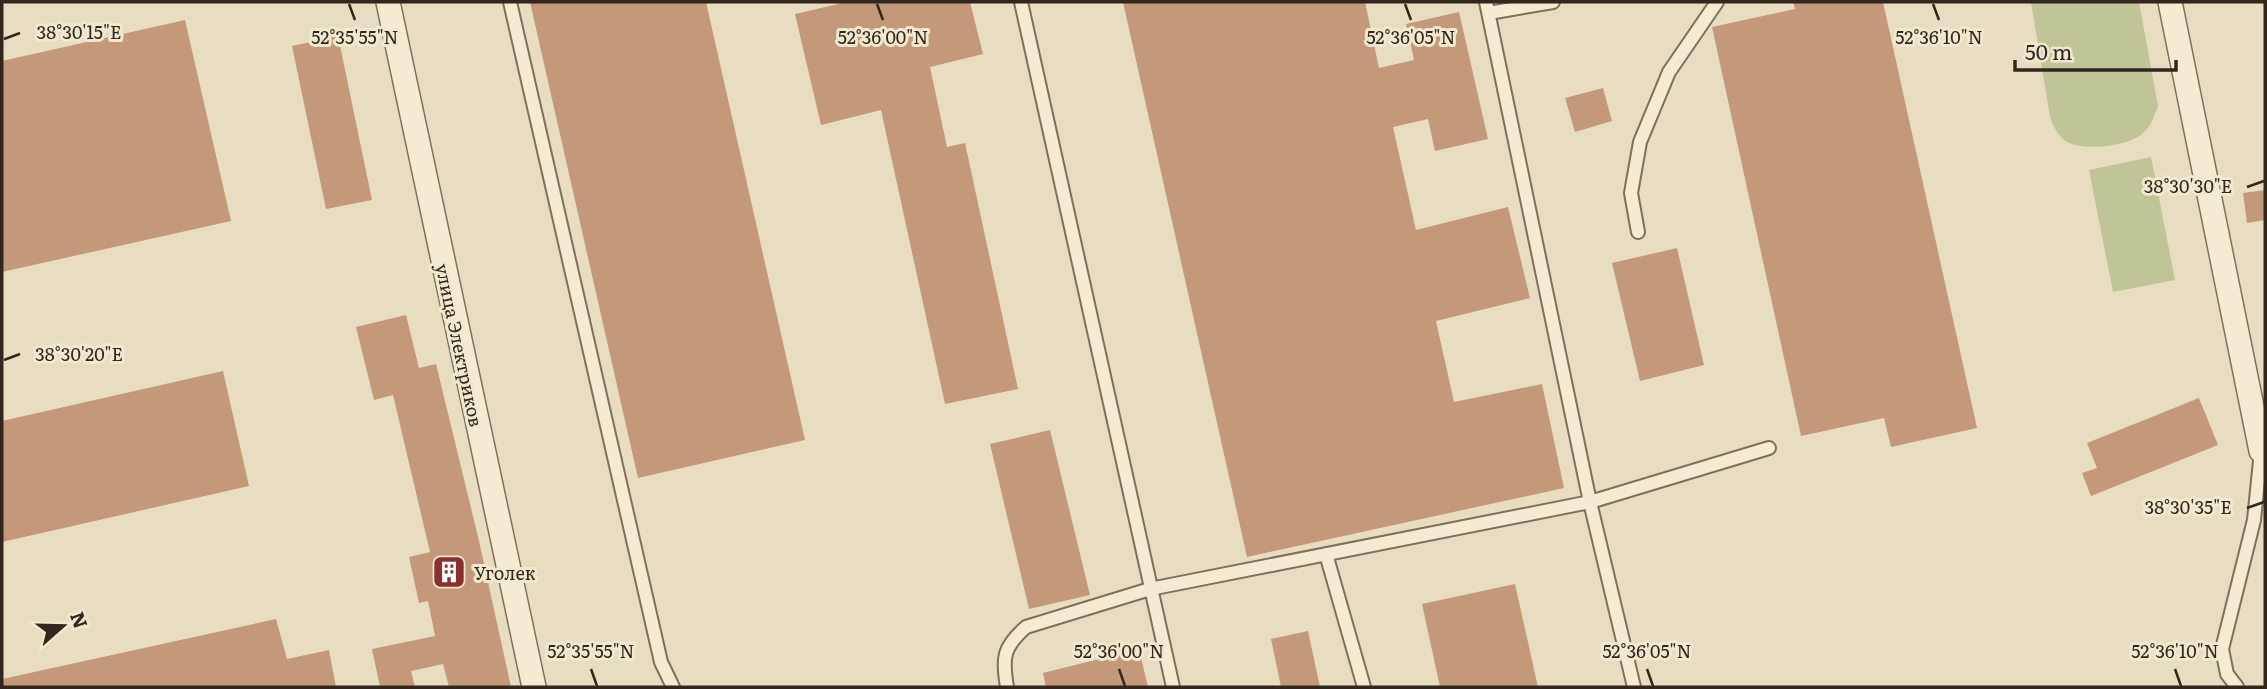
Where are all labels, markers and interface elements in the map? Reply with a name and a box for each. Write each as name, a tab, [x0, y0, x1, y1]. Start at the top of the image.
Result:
text: 38°30'15"E	[37, 18, 121, 45]
text: 52°35'55"N	[311, 23, 399, 50]
text: 52°36'00"N	[838, 23, 928, 50]
text: 52°36'05"N	[1366, 23, 1456, 50]
text: 52°36'10"N	[1895, 23, 1983, 50]
scale bar	[2015, 28, 2176, 72]
text: 50 m	[2025, 35, 2072, 66]
text: 38°30'30"E	[2144, 172, 2232, 199]
street label: улица Электриков	[429, 261, 491, 429]
text: 38°30'20"E	[35, 340, 123, 367]
text: 38°30'35"E	[2144, 493, 2232, 520]
building icon: Уголек	[430, 553, 468, 591]
place label: Уголек	[474, 559, 536, 586]
north arrow	[28, 591, 98, 661]
text: N	[64, 608, 96, 632]
text: 52°35'55"N	[547, 637, 635, 664]
text: 52°36'00"N	[1074, 637, 1164, 664]
text: 52°36'05"N	[1602, 637, 1692, 664]
text: 52°36'10"N	[2131, 637, 2219, 664]

